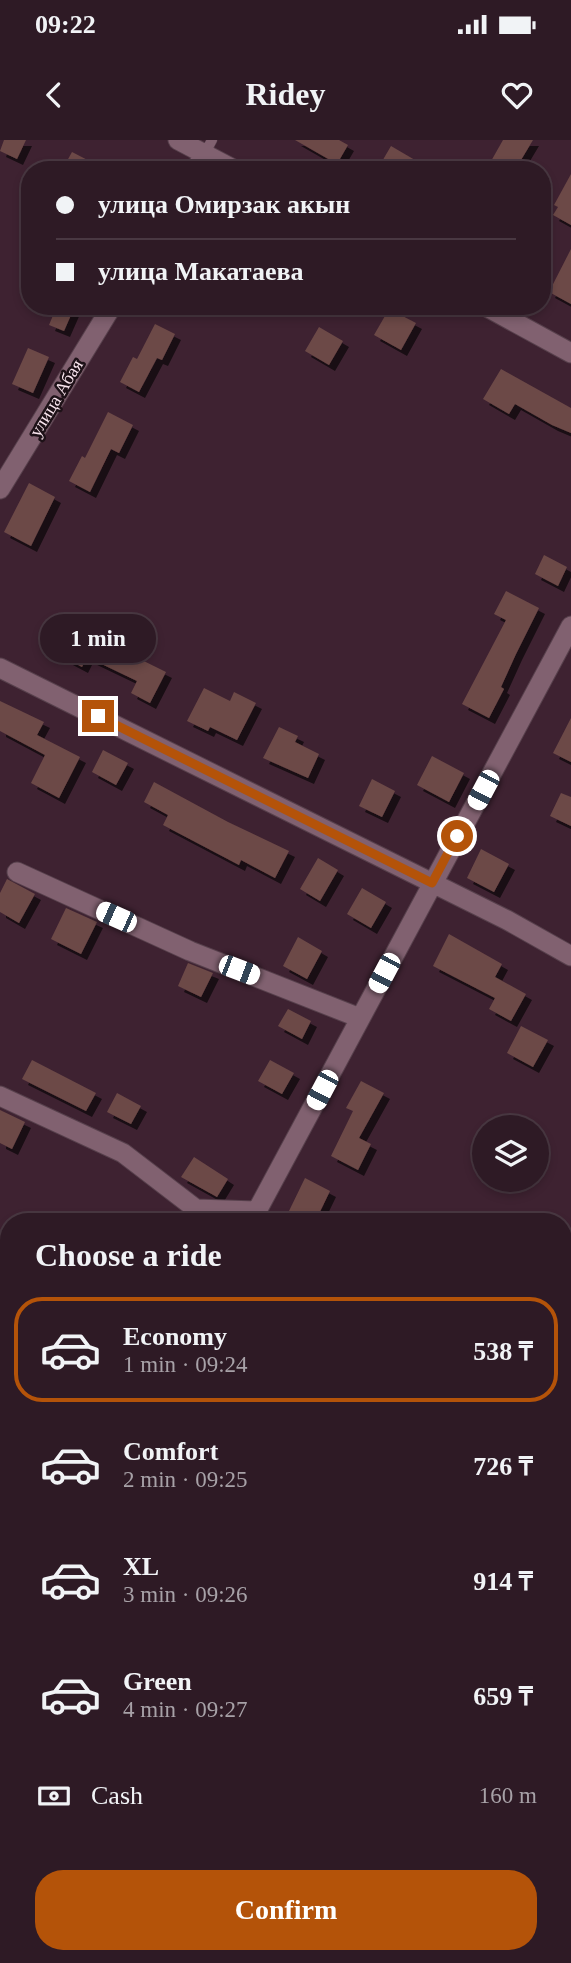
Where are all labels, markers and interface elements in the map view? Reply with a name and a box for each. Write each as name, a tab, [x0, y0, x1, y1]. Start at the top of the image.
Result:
text: 09:22	[35, 10, 96, 39]
icon: back	[35, 76, 73, 114]
text: Ridey	[246, 76, 326, 112]
icon: heart	[498, 76, 536, 114]
text: улица Омирзак акын	[98, 190, 350, 219]
text: улица Макатаева	[98, 257, 304, 286]
street label: улица Абая	[25, 356, 87, 440]
callout: 1 min	[40, 615, 156, 664]
text: 1 min	[70, 626, 126, 651]
route end	[82, 700, 114, 732]
car	[464, 767, 503, 813]
route start	[441, 820, 473, 852]
car	[93, 899, 140, 935]
car	[365, 950, 404, 996]
car	[216, 953, 263, 987]
car	[303, 1067, 342, 1113]
map controls	[472, 1115, 549, 1192]
button: layers	[472, 1115, 549, 1192]
text: Choose a ride	[35, 1237, 222, 1273]
icon: car	[39, 1318, 102, 1381]
text: Economy	[123, 1322, 227, 1351]
text: 538 ₸	[473, 1337, 533, 1366]
text: 1 min · 09:24	[123, 1352, 248, 1377]
icon: car	[39, 1433, 102, 1496]
text: Comfort	[123, 1437, 218, 1466]
text: 726 ₸	[473, 1452, 533, 1481]
text: 2 min · 09:25	[123, 1467, 248, 1492]
icon: car	[39, 1548, 102, 1611]
text: XL	[123, 1552, 159, 1581]
text: 914 ₸	[473, 1567, 533, 1596]
text: 3 min · 09:26	[123, 1582, 248, 1607]
icon: car	[39, 1663, 102, 1726]
text: Green	[123, 1667, 192, 1696]
text: 659 ₸	[473, 1682, 533, 1711]
text: 4 min · 09:27	[123, 1697, 248, 1722]
icon: cash	[35, 1777, 73, 1815]
text: Cash	[91, 1781, 143, 1810]
text: 160 m	[479, 1783, 537, 1808]
button: Confirm	[35, 1870, 537, 1950]

